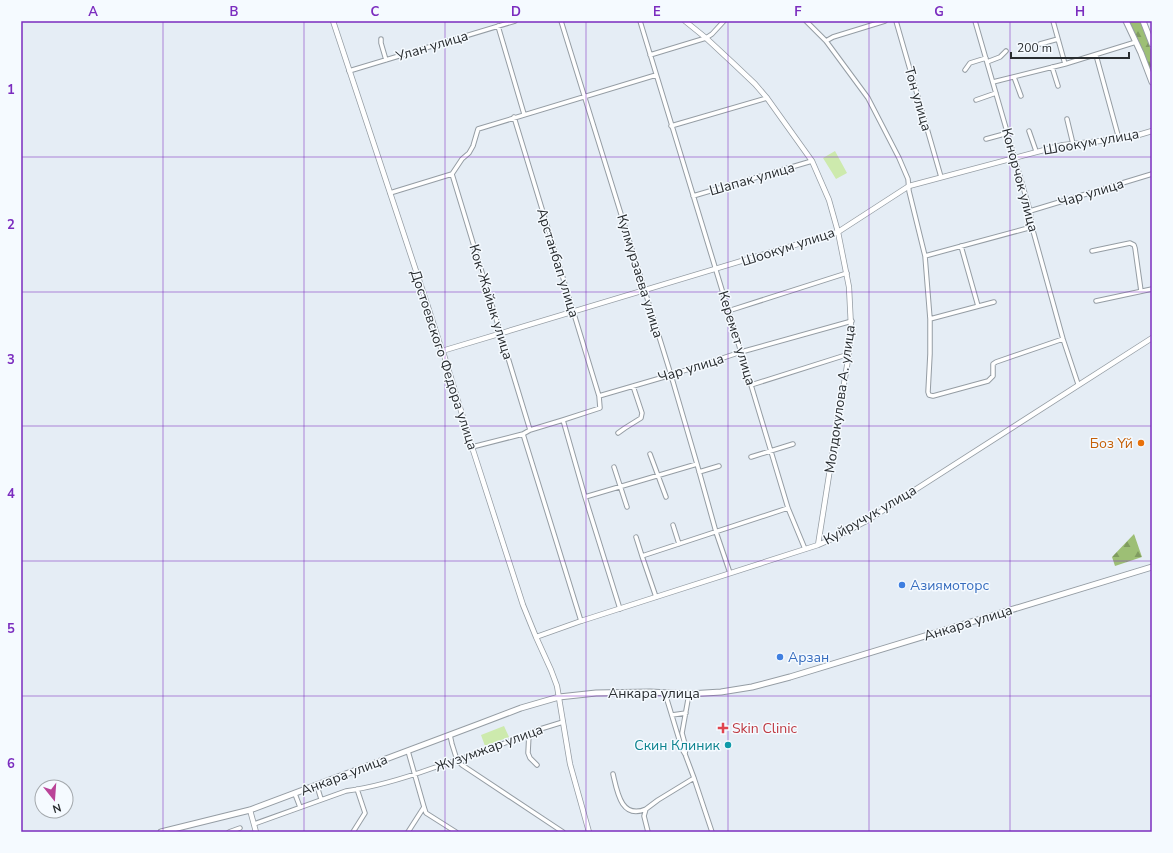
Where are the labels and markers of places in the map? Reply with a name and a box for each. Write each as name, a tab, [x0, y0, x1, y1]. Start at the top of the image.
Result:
place label: Боз Үй	[1090, 434, 1133, 453]
marker: Боз Үй	[1136, 438, 1146, 448]
place label: Азиямоторс	[910, 576, 989, 595]
marker: Азиямоторс	[897, 580, 907, 590]
place label: Арзан	[788, 648, 829, 667]
marker: Арзан	[775, 652, 785, 662]
place label: Skin Clinic	[732, 719, 797, 738]
marker: Skin Clinic	[717, 722, 729, 734]
place label: Скин Клиник	[634, 736, 721, 755]
marker: Скин Клиник	[723, 740, 733, 750]

